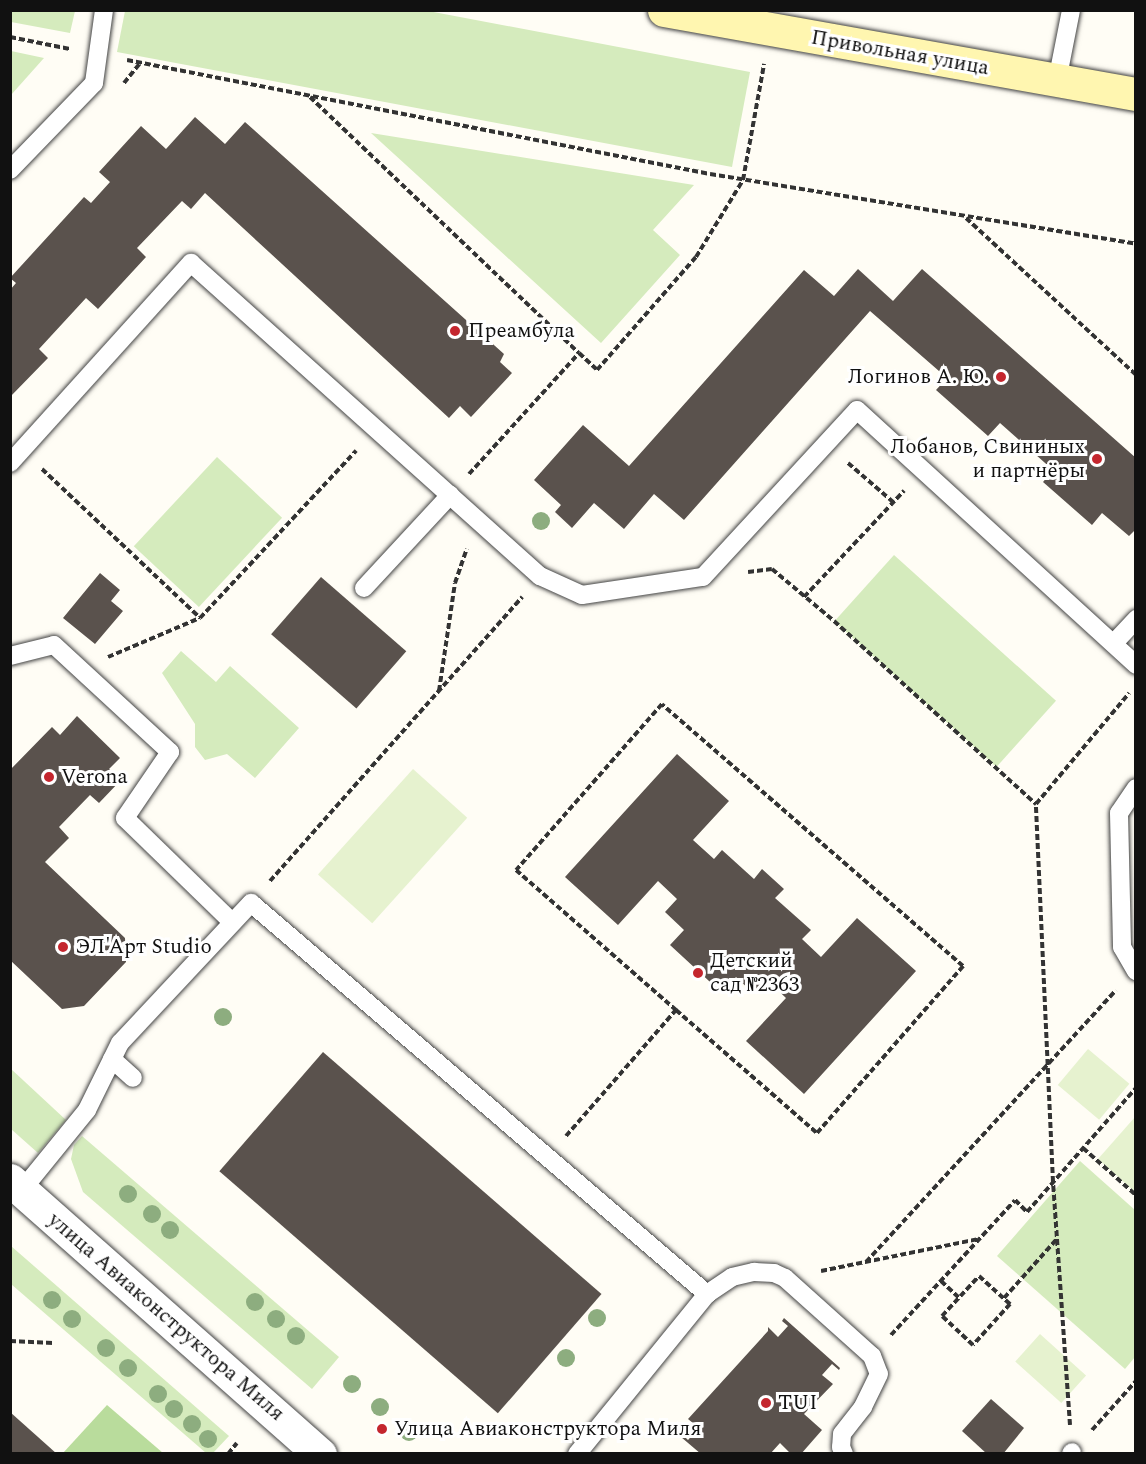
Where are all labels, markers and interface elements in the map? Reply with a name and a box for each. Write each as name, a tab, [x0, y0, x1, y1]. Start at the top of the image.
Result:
street label: Привольная улица	[809, 25, 991, 81]
place label: Преамбула	[468, 318, 575, 344]
marker: Преамбула	[446, 322, 464, 340]
place label: Логинов А. Ю.	[848, 364, 989, 390]
marker: Логинов А. Ю.	[994, 370, 1008, 384]
place label: Лобанов, Свининых и партнёры	[890, 434, 1085, 484]
marker: Лобанов, Свининых и партнёры	[1090, 452, 1104, 466]
place label: Verona	[61, 764, 128, 790]
marker: Verona	[42, 770, 56, 784]
place label: ЭЛ'Арт Studio	[75, 934, 212, 960]
marker: ЭЛ'Арт Studio	[56, 940, 70, 954]
place label: Детский сад №2363	[710, 948, 799, 998]
marker: Детский сад №2363	[691, 966, 705, 980]
street label: улица Авиаконструктора Миля	[43, 1208, 289, 1426]
place label: TUI	[778, 1390, 817, 1416]
marker: TUI	[759, 1396, 773, 1410]
place label: Улица Авиаконструктора Миля	[394, 1416, 701, 1442]
marker: Улица Авиаконструктора Миля	[375, 1422, 389, 1436]

